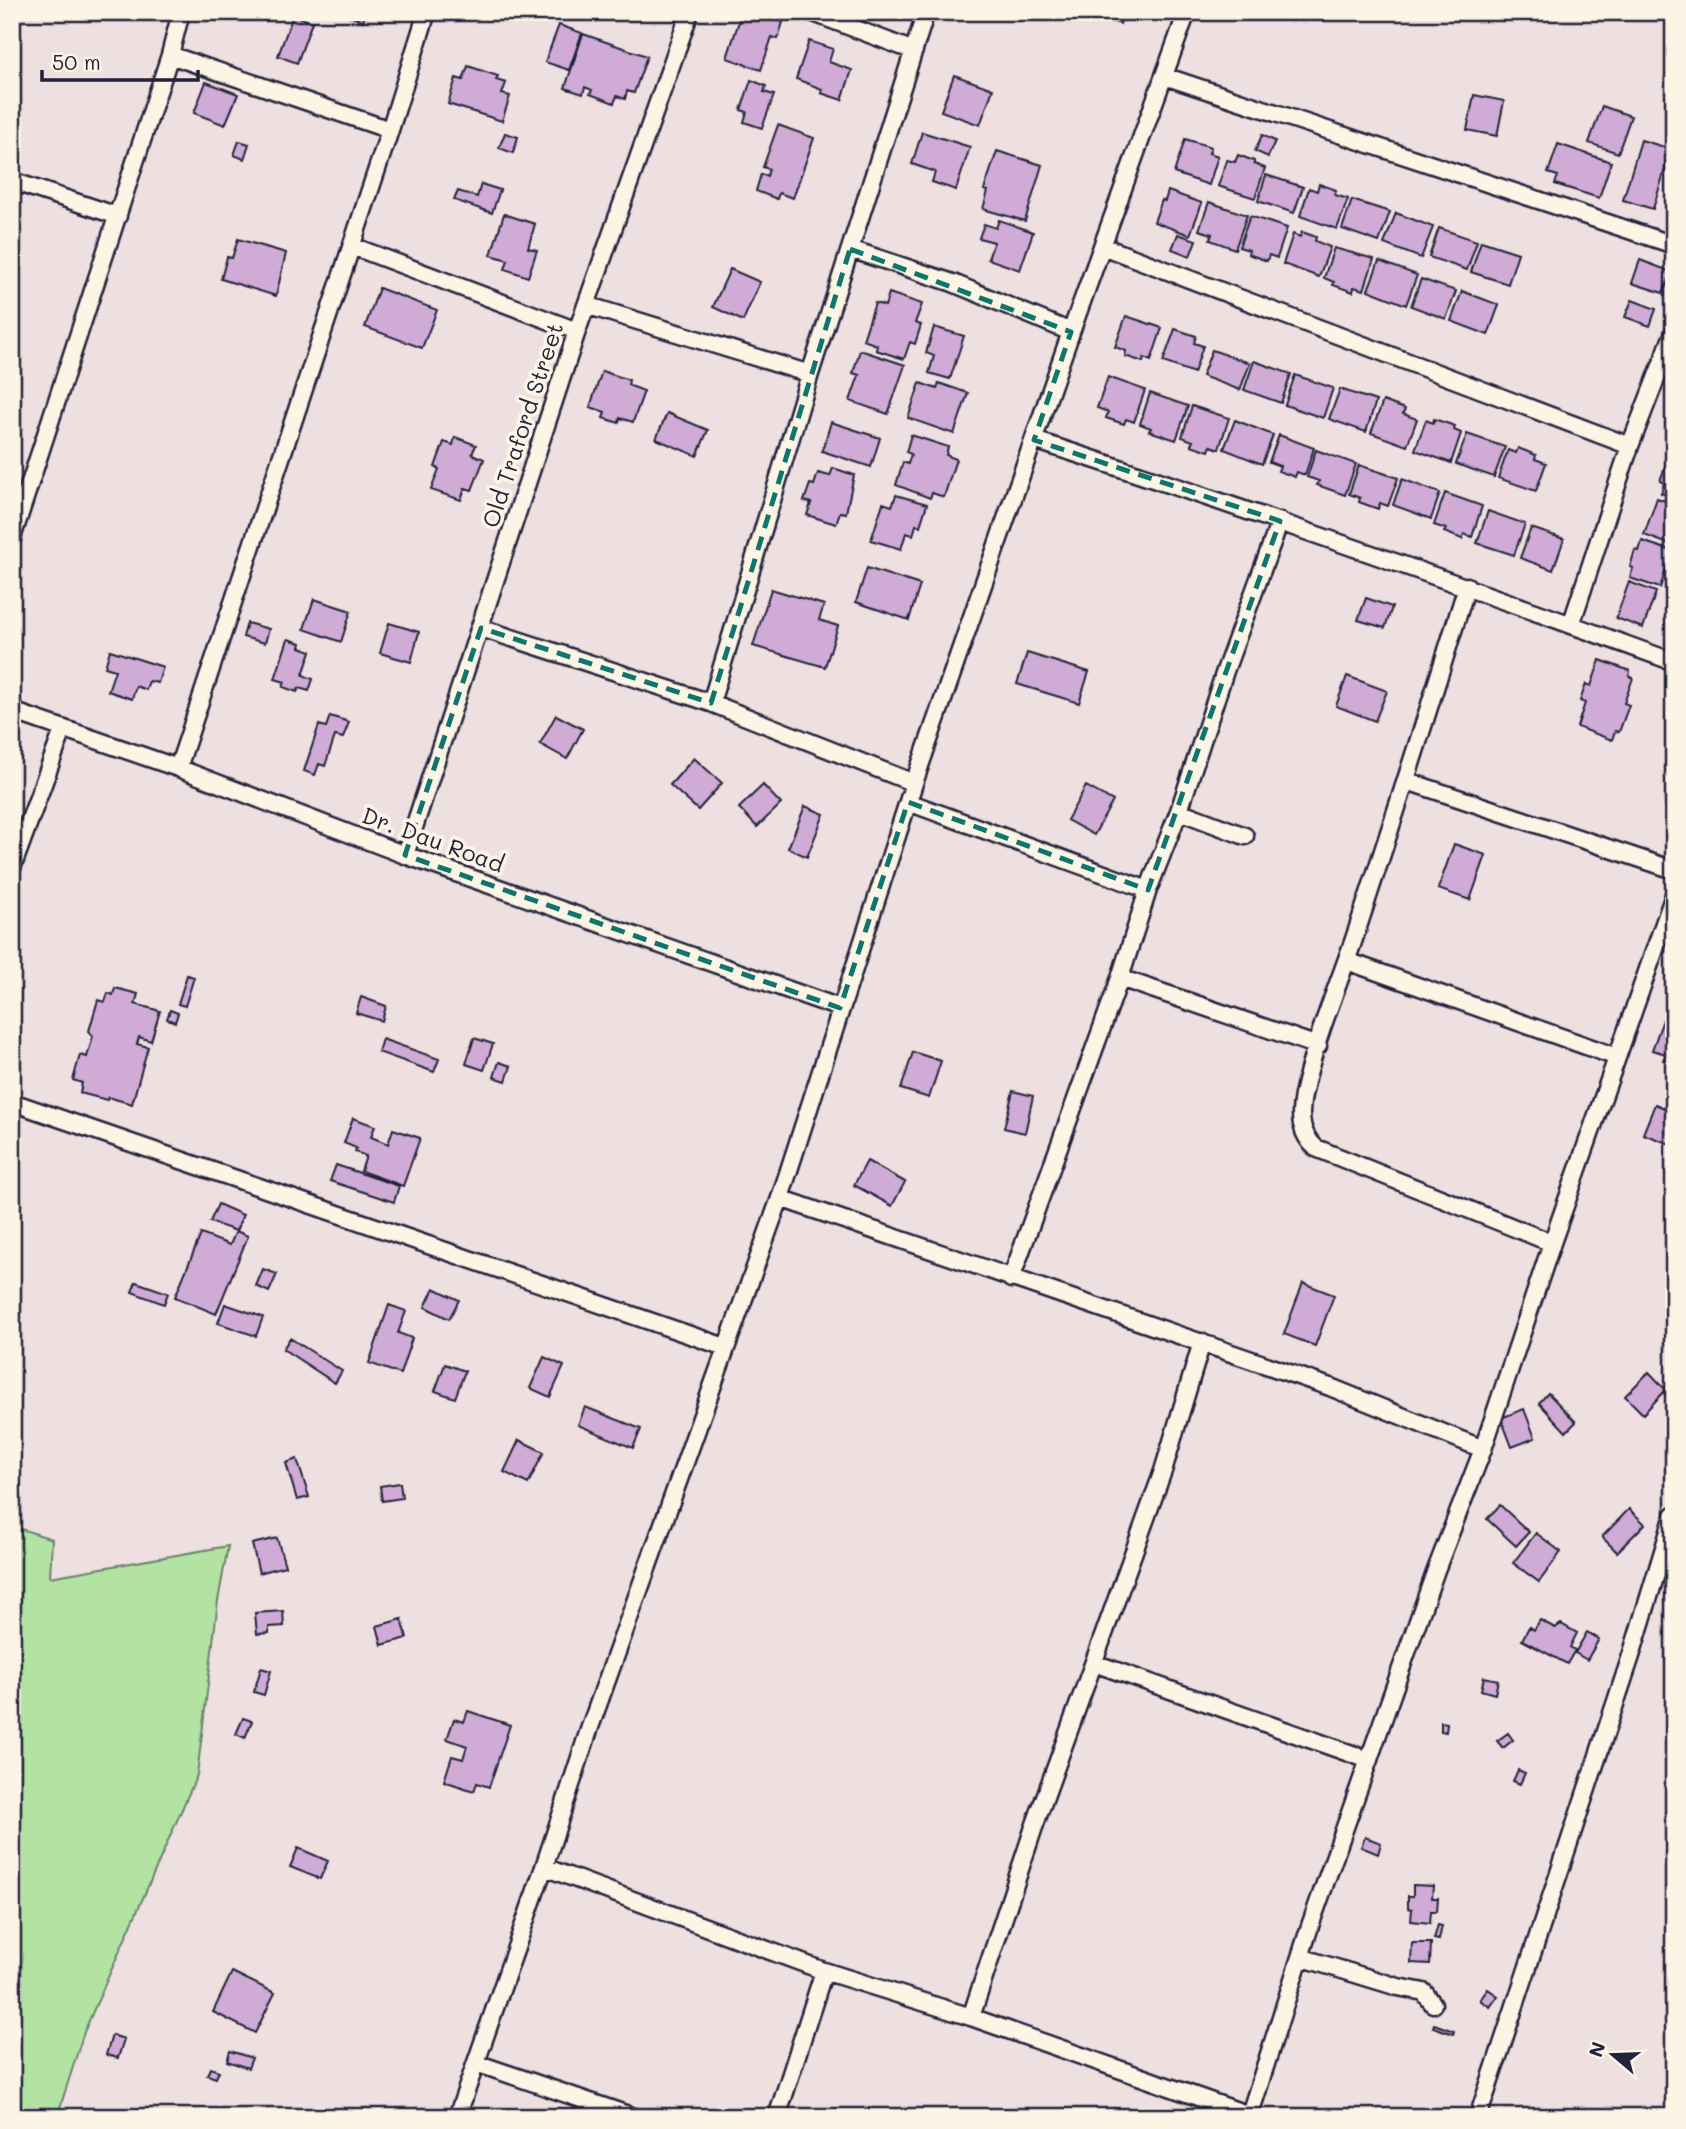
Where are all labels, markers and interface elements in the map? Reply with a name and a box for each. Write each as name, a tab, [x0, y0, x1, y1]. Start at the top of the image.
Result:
scale bar	[42, 38, 198, 82]
text: 50 m	[52, 48, 101, 75]
street label: Old Traford Street	[475, 318, 569, 531]
street label: Dr. Dau Road	[358, 800, 508, 879]
north arrow	[1578, 2021, 1648, 2090]
text: N	[1582, 2038, 1611, 2060]

